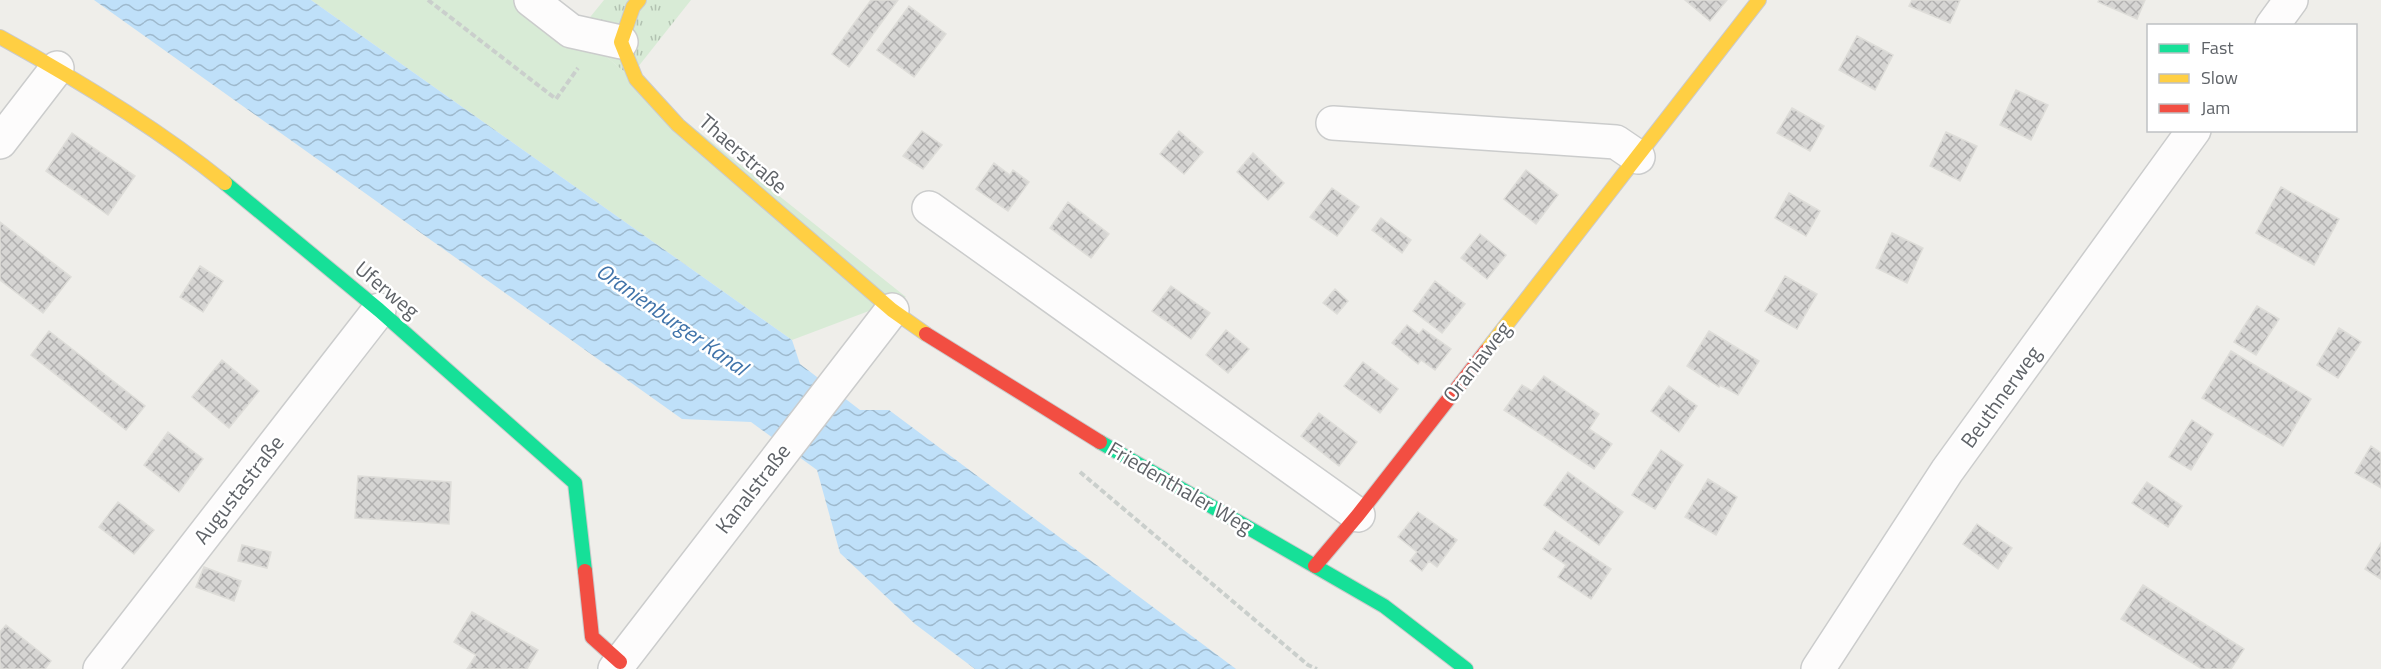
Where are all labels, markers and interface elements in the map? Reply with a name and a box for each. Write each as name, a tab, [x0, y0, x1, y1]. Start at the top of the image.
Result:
legend	[2147, 24, 2357, 132]
text: Fast	[2201, 34, 2234, 61]
text: Slow	[2201, 64, 2238, 91]
text: Jam	[2201, 94, 2230, 121]
street label: Thaerstraße	[692, 106, 795, 201]
street label: Uferweg	[348, 253, 427, 326]
water label: Oranienburger Kanal	[589, 254, 756, 385]
street label: Oraniaweg	[1434, 314, 1518, 409]
street label: Beuthnerweg	[1952, 338, 2048, 454]
street label: Augustastraße	[185, 428, 291, 551]
street label: Friedenthaler Weg	[1102, 433, 1259, 542]
street label: Kanalstraße	[707, 436, 798, 540]

